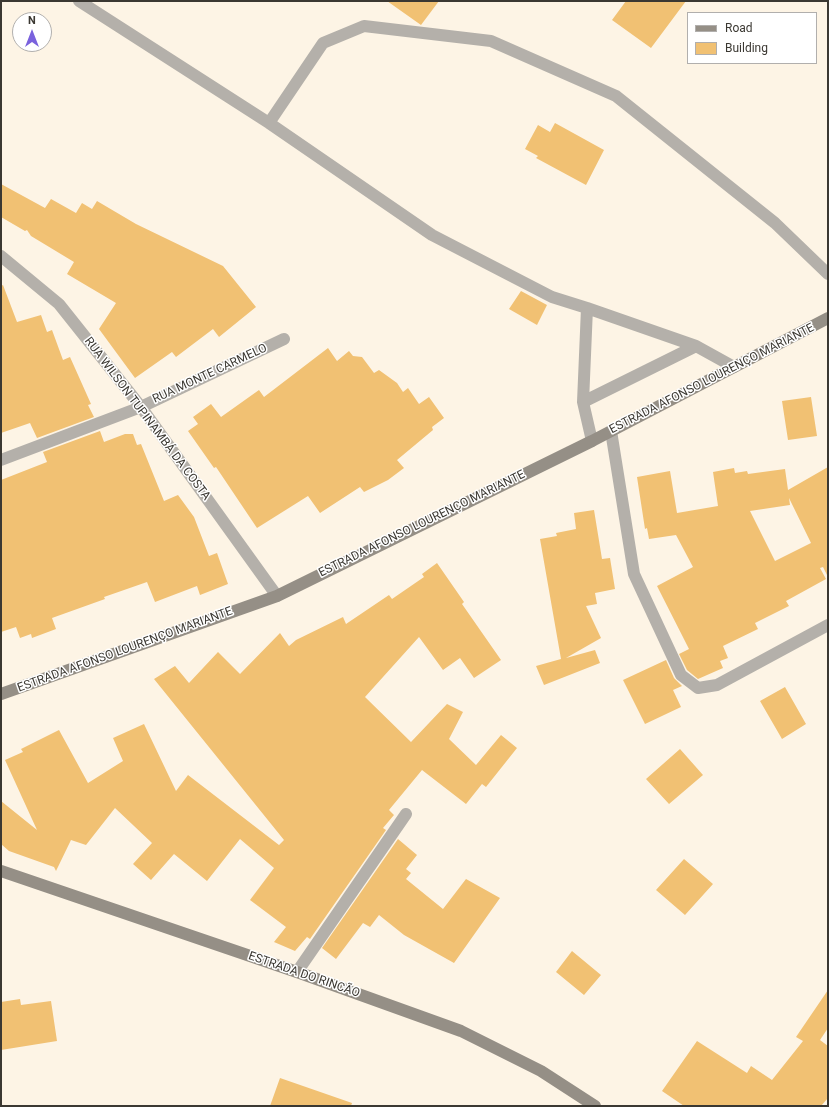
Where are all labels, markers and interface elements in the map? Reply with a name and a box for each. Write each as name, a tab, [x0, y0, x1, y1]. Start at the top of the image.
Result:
north arrow	[12, 12, 52, 52]
legend	[687, 12, 817, 64]
text: N	[28, 14, 36, 27]
text: Road	[725, 21, 753, 35]
text: Building	[725, 41, 768, 55]
street label: ESTRADA AFONSO LOURENÇO MARIANTE	[607, 321, 817, 437]
street label: RUA WILSON TUPINAMBÁ DA COSTA	[81, 335, 213, 503]
street label: RUA MONTE CARMELO	[150, 341, 270, 407]
street label: ESTRADA AFONSO LOURENÇO MARIANTE	[316, 468, 528, 580]
street label: ESTRADA AFONSO LOURENÇO MARIANTE	[15, 604, 235, 696]
street label: ESTRADA DO RINCÃO	[246, 949, 362, 1001]

